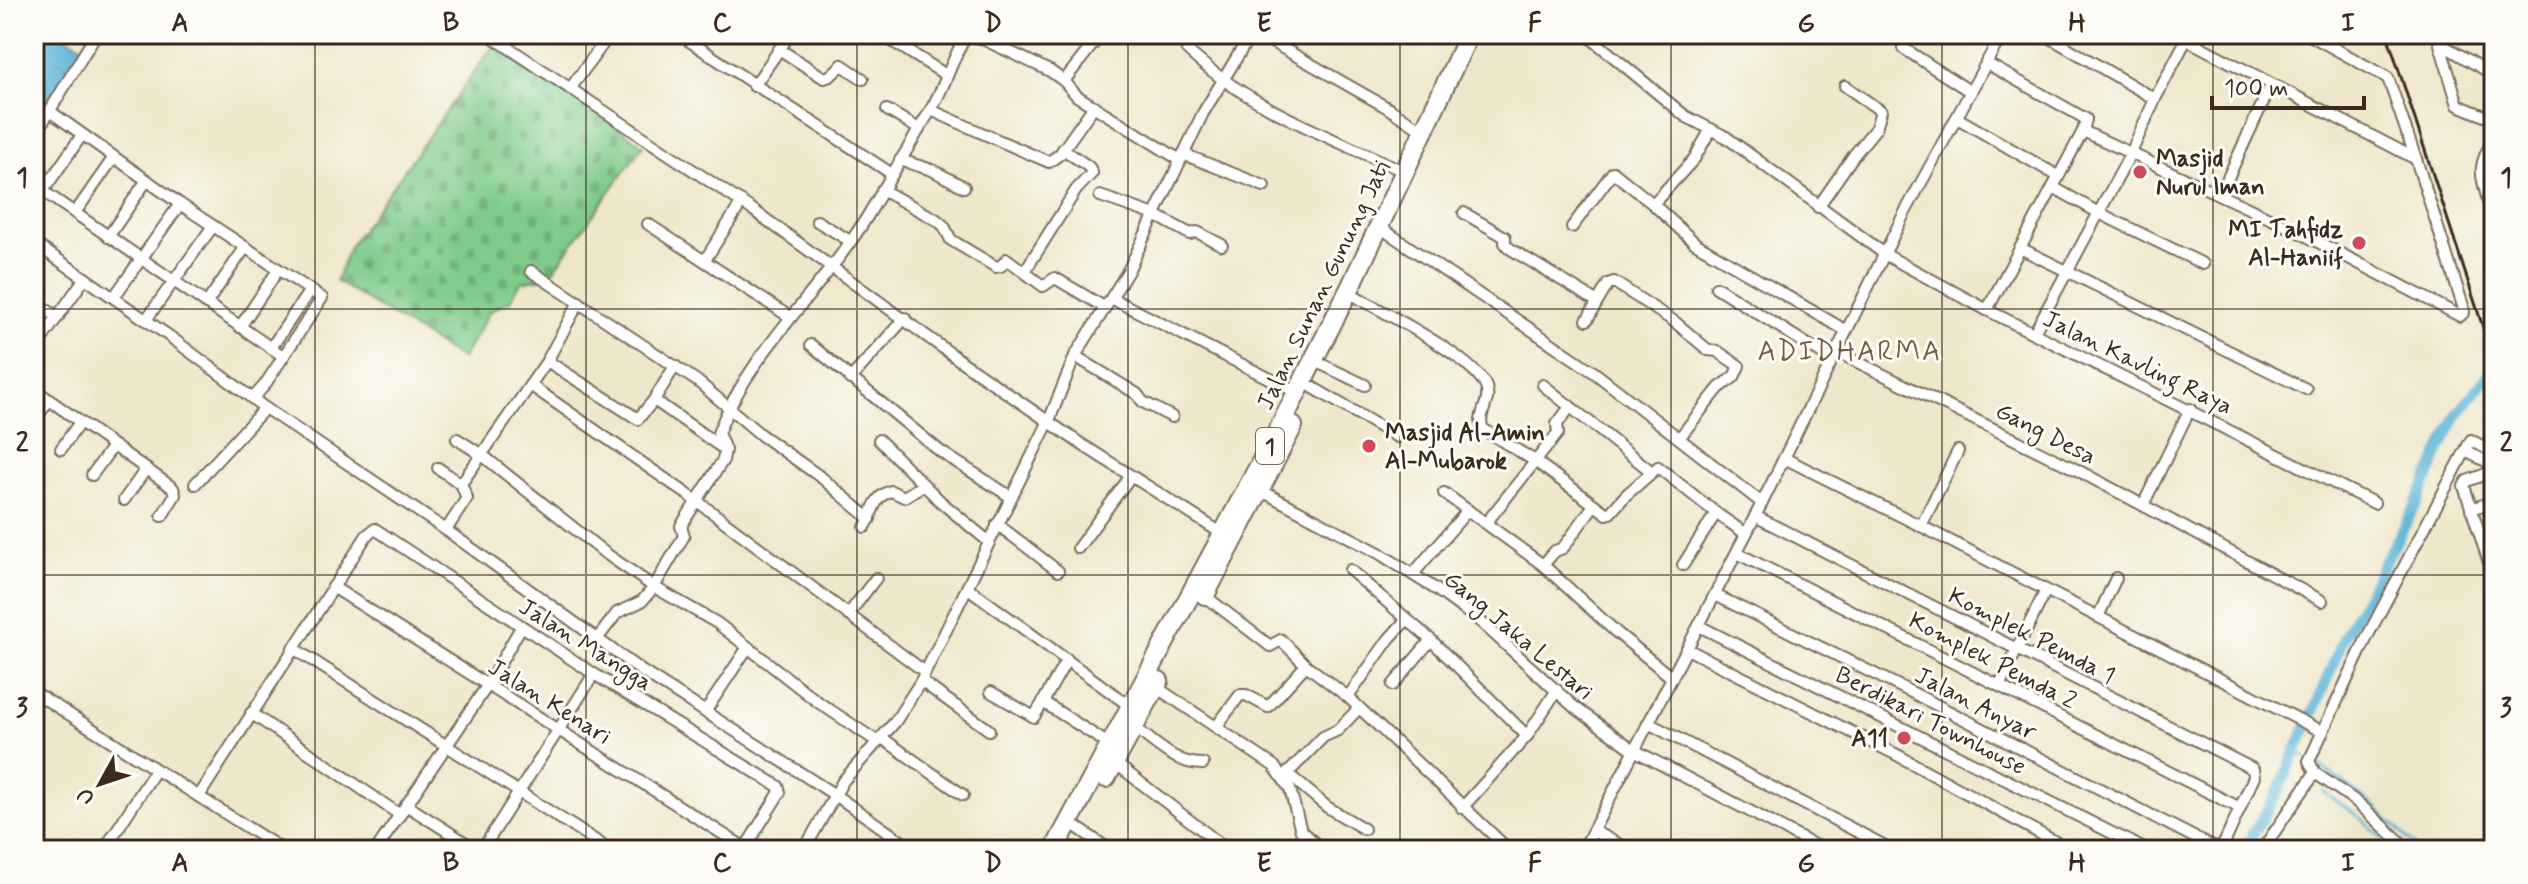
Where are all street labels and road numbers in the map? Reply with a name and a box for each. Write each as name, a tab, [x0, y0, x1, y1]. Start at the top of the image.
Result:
street label: Jalan Sunan Gunung Jati	[1250, 156, 1398, 415]
street label: Jalan Kavling Raya	[2036, 304, 2237, 425]
street label: Gang Desa	[1989, 396, 2101, 475]
road number: 1	[1256, 428, 1284, 464]
street label: Gang Jaka Lestari	[1435, 564, 1599, 709]
street label: Komplek Pemda 1	[1943, 581, 2120, 692]
street label: Jalan Mangga	[511, 592, 658, 700]
street label: Komplek Pemda 2	[1903, 606, 2082, 717]
street label: Jalan Kenari	[482, 652, 617, 752]
street label: Berdikari Townhouse	[1830, 660, 2031, 783]
street label: Jalan Anyar	[1909, 660, 2042, 749]

